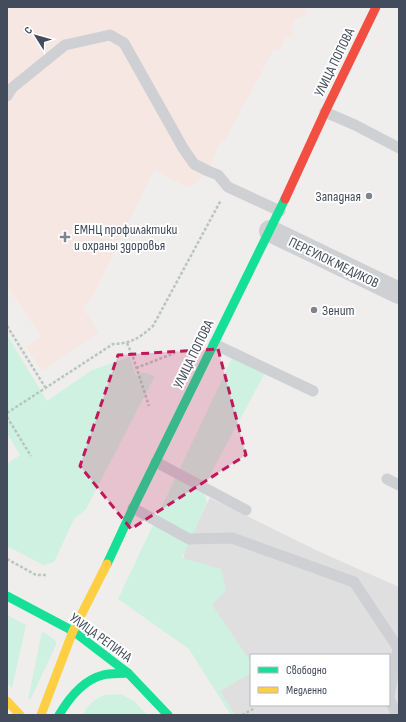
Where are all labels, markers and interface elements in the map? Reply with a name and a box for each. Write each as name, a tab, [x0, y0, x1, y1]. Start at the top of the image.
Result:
north arrow	[16, 16, 56, 56]
text: С	[22, 24, 36, 36]
street label: УЛИЦА ПОПОВА	[311, 24, 359, 99]
place label: Западная	[316, 188, 361, 205]
marker: Западная	[364, 191, 374, 201]
place label: ЕМНЦ профилактики и охраны здоровья	[74, 221, 177, 254]
marker: ЕМНЦ профилактики и охраны здоровья	[59, 231, 71, 243]
street label: ПЕРЕУЛОК МЕДИКОВ	[286, 233, 382, 292]
place label: Зенит	[322, 302, 354, 319]
marker: Зенит	[309, 305, 319, 315]
street label: УЛИЦА ПОПОВА	[170, 316, 218, 391]
street label: УЛИЦА РЕПИНА	[66, 609, 136, 666]
legend	[250, 654, 390, 706]
text: Свободно	[286, 663, 327, 678]
text: Медленно	[286, 683, 327, 698]

